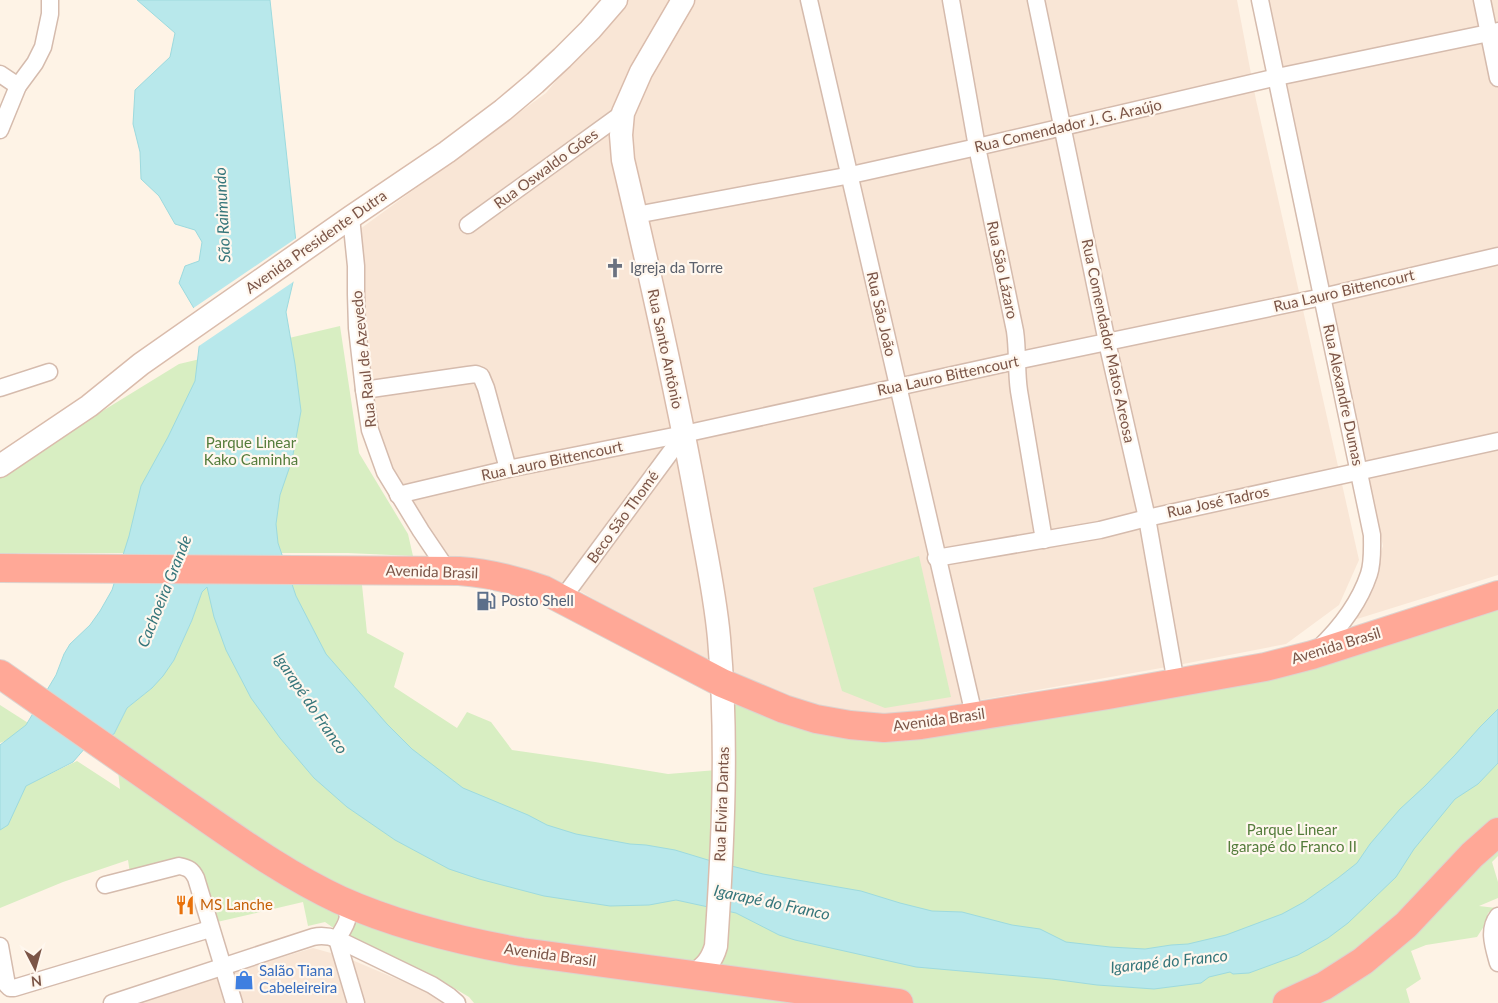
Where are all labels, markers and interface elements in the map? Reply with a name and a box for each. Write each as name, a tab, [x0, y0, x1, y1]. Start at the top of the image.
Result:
street label: Rua Comendador J. G. Araújo	[972, 95, 1163, 155]
street label: Rua Oswaldo Góes	[490, 124, 601, 212]
water label: São Raimundo	[210, 167, 233, 263]
street label: Avenida Presidente Dutra	[241, 186, 389, 297]
street label: Rua São Lázaro	[984, 219, 1022, 320]
street label: Rua Comendador Matos Areosa	[1079, 237, 1139, 444]
church icon: Igreja da Torre	[604, 257, 626, 279]
place label: Igreja da Torre	[630, 258, 723, 276]
street label: Rua Lauro Bittencourt	[1272, 265, 1417, 315]
street label: Rua São João	[863, 270, 900, 358]
street label: Rua Santo Antônio	[644, 287, 688, 411]
street label: Rua Raul de Azevedo	[347, 290, 379, 429]
street label: Rua Alexandre Dumas	[1320, 322, 1368, 467]
street label: Rua Lauro Bittencourt	[875, 351, 1021, 399]
park label: Parque Linear Kako Caminha	[204, 433, 298, 468]
street label: Rua Lauro Bittencourt	[479, 436, 625, 484]
street label: Beco São Thomé	[583, 467, 662, 566]
street label: Rua José Tadros	[1165, 481, 1270, 521]
water label: Cachoeira Grande	[132, 532, 195, 650]
street label: Avenida Brasil	[385, 560, 479, 582]
fuel station icon: Posto Shell	[475, 590, 497, 612]
place label: Posto Shell	[501, 591, 574, 609]
street label: Avenida Brasil	[1289, 623, 1383, 667]
water label: Igarapé do Franco	[271, 648, 352, 757]
street label: Avenida Brasil	[892, 704, 986, 734]
street label: Rua Elvira Dantas	[710, 746, 732, 862]
park label: Parque Linear Igarapé do Franco II	[1227, 820, 1357, 855]
water label: Igarapé do Franco	[712, 880, 832, 923]
restaurant icon: MS Lanche	[174, 894, 196, 916]
place label: MS Lanche	[200, 895, 273, 913]
street label: Avenida Brasil	[503, 939, 597, 969]
north arrow	[10, 943, 60, 993]
water label: Igarapé do Franco	[1109, 945, 1229, 976]
place label: Salão Tiana Cabeleireira	[259, 961, 337, 996]
shop icon: Salão Tiana Cabeleireira	[233, 969, 255, 991]
text: N	[30, 972, 43, 990]

